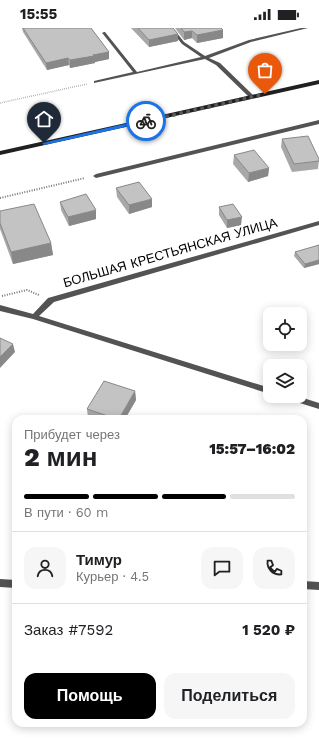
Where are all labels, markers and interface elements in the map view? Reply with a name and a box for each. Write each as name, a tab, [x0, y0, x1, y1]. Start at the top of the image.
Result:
text: 15:55	[20, 5, 57, 23]
pin	[248, 53, 282, 94]
icon: bag	[254, 59, 276, 81]
courier	[126, 101, 166, 141]
pin	[27, 102, 61, 143]
icon: home	[33, 108, 55, 130]
icon: bike	[135, 110, 157, 132]
street label: БОЛЬШАЯ КРЕСТЬЯНСКАЯ УЛИЦА	[61, 215, 279, 290]
map controls	[263, 307, 307, 403]
button: locate	[263, 307, 307, 351]
button: layers	[263, 359, 307, 403]
text: Прибудет через	[24, 427, 120, 442]
text: 15:57–16:02	[209, 440, 295, 458]
text: 2 мин	[24, 442, 98, 472]
text: В пути · 60 m	[24, 505, 108, 520]
button: person	[24, 547, 66, 589]
button: chat	[201, 547, 243, 589]
button: phone	[253, 547, 295, 589]
text: Тимур	[76, 551, 122, 569]
text: Курьер · 4.5	[76, 569, 149, 584]
text: Заказ #7592	[24, 621, 113, 639]
text: 1 520 ₽	[242, 621, 295, 639]
button: Помощь	[24, 673, 156, 719]
button: Поделиться	[164, 673, 295, 719]

